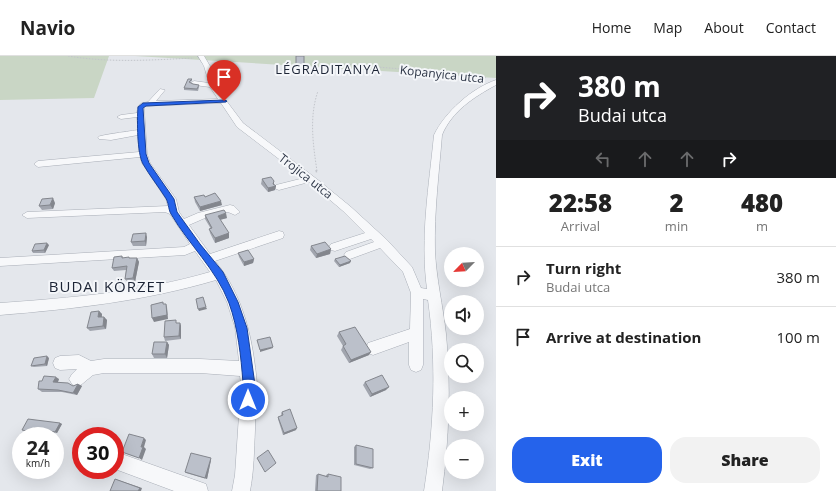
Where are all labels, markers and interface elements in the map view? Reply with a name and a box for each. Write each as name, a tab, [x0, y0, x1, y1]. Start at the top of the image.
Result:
text: Navio	[20, 15, 75, 41]
text: Home	[592, 18, 631, 37]
text: Map	[653, 18, 682, 37]
text: About	[704, 18, 744, 37]
text: Contact	[766, 18, 816, 37]
pin	[207, 60, 241, 101]
district label: LÉGRÁDITANYA	[275, 60, 381, 78]
street label: Kopanyica utca	[399, 61, 485, 87]
icon: arrive	[213, 66, 235, 88]
text: 380 m	[578, 67, 661, 105]
icon: right	[512, 72, 564, 124]
text: Budai utca	[578, 103, 667, 127]
icon: left	[592, 148, 614, 170]
icon: ahead	[634, 148, 656, 170]
icon: ahead	[676, 148, 698, 170]
icon: right	[718, 148, 740, 170]
street label: Trojica utca	[275, 149, 337, 203]
text: 22:58	[549, 186, 612, 219]
text: 2	[669, 186, 684, 219]
text: 480	[741, 186, 783, 219]
text: Arrival	[561, 217, 600, 235]
text: min	[665, 217, 688, 235]
text: m	[756, 217, 768, 235]
north arrow	[444, 247, 484, 287]
map controls	[444, 247, 484, 479]
text: Turn right	[546, 258, 621, 278]
icon: right	[512, 266, 534, 288]
text: 380 m	[776, 267, 820, 287]
district label: BUDAI KÖRZET	[49, 276, 165, 296]
text: Budai utca	[546, 278, 610, 296]
button: sound	[444, 295, 484, 335]
icon: arrive	[512, 326, 534, 348]
text: Arrive at destination	[546, 327, 701, 347]
text: 100 m	[776, 327, 820, 347]
button: search	[444, 343, 484, 383]
position arrow	[227, 379, 269, 421]
button: +	[444, 391, 484, 431]
speed limit sign: 30	[72, 427, 124, 479]
text: 24	[27, 434, 49, 461]
button: Exit	[512, 437, 662, 483]
button: Share	[670, 437, 820, 483]
button: −	[444, 439, 484, 479]
text: km/h	[26, 456, 50, 470]

